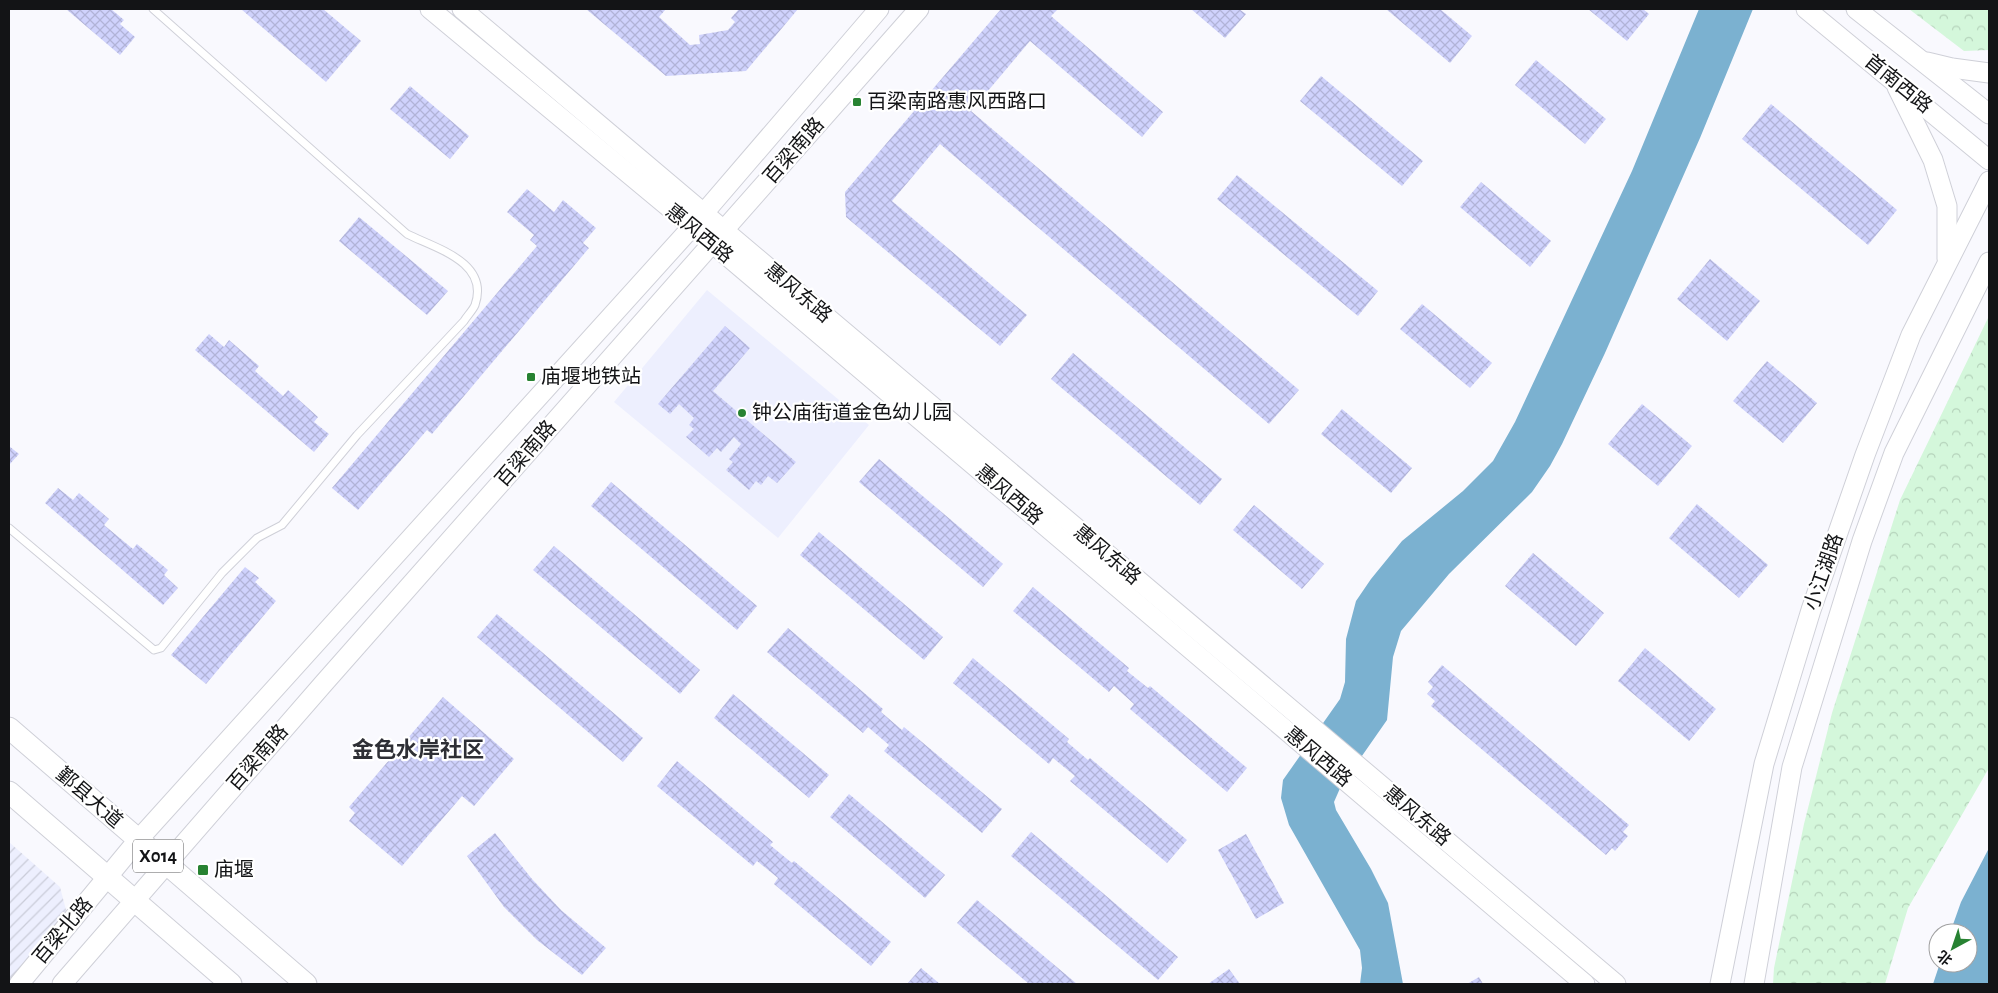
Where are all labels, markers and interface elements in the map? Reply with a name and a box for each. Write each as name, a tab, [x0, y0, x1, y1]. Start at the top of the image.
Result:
street label: 首南西路	[1861, 50, 1936, 117]
place label: 百梁南路惠风西路口	[867, 91, 1047, 112]
marker: 百梁南路惠风西路口	[851, 96, 863, 108]
street label: 百梁南路	[759, 114, 828, 188]
street label: 惠风西路	[662, 200, 737, 267]
street label: 惠风东路	[761, 259, 836, 326]
place label: 庙堰地铁站	[541, 366, 641, 387]
marker: 庙堰地铁站	[525, 371, 537, 383]
place label: 钟公庙街道金色幼儿园	[752, 402, 952, 423]
marker: 钟公庙街道金色幼儿园	[736, 407, 748, 419]
street label: 百梁南路	[491, 417, 560, 491]
street label: 惠风西路	[972, 461, 1047, 528]
street label: 惠风东路	[1070, 521, 1145, 588]
street label: 小江湖路	[1801, 531, 1846, 613]
street label: 百梁南路	[223, 721, 292, 795]
street label: 惠风西路	[1281, 723, 1356, 790]
district label: 金色水岸社区	[352, 738, 484, 761]
street label: 鄞县大道	[52, 763, 126, 832]
street label: 惠风东路	[1380, 782, 1455, 849]
road number: X014	[133, 839, 183, 872]
place label: 庙堰	[214, 859, 254, 880]
marker: 庙堰	[196, 863, 210, 877]
street label: 百梁北路	[29, 893, 96, 968]
north arrow	[1928, 923, 1978, 973]
text: 北	[1935, 947, 1955, 968]

